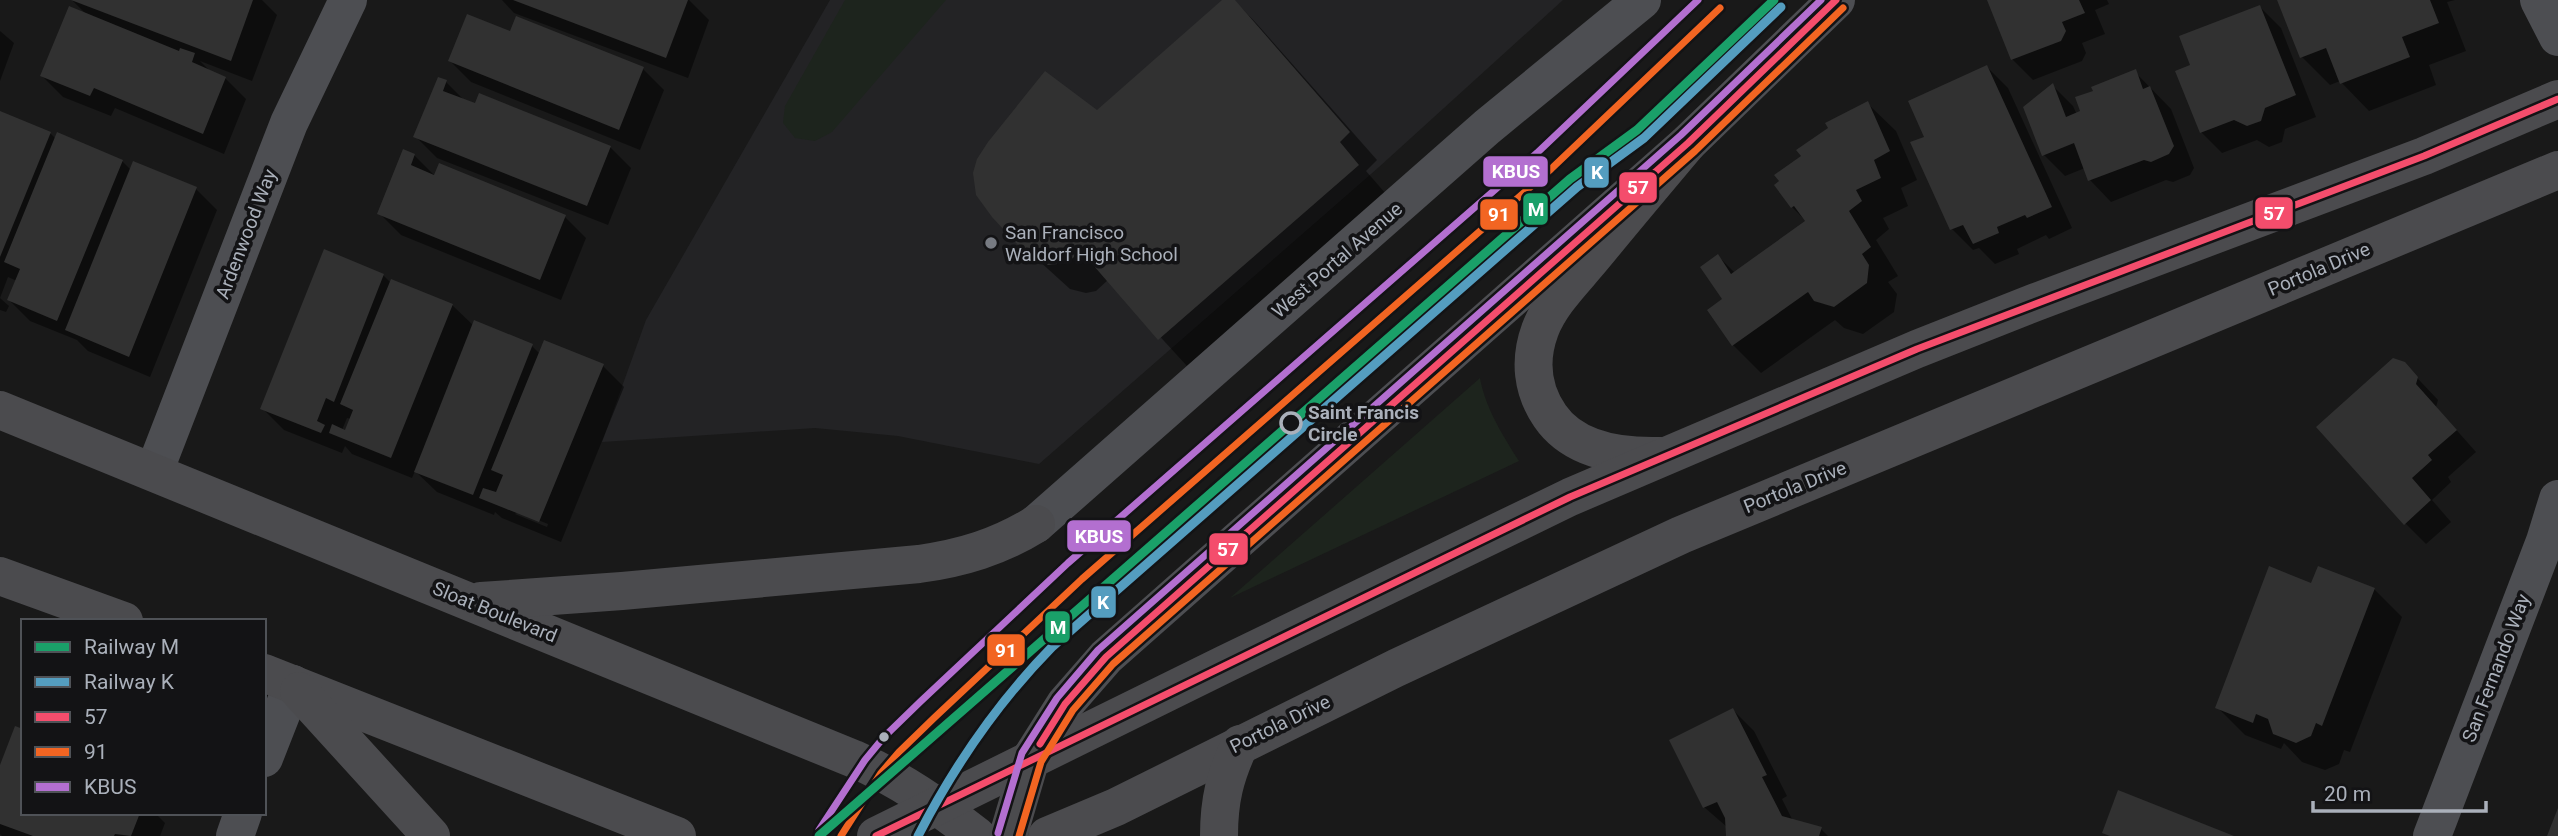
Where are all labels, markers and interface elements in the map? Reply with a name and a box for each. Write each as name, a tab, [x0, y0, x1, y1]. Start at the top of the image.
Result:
line badge: KBUS	[1482, 155, 1549, 188]
line badge: K	[1583, 156, 1610, 189]
text: KBUS	[1492, 160, 1541, 183]
text: K	[1591, 161, 1604, 184]
street label: Ardenwood Way	[211, 166, 281, 302]
line badge: 57	[1618, 171, 1658, 204]
text: 57	[1627, 176, 1649, 199]
line badge: M	[1522, 192, 1549, 226]
line badge: 57	[2254, 196, 2294, 230]
street label: West Portal Avenue	[1267, 197, 1407, 323]
line badge: 91	[1479, 198, 1519, 231]
text: M	[1528, 198, 1544, 221]
text: 57	[2263, 202, 2285, 225]
text: 91	[1488, 203, 1510, 226]
place label: San Francisco Waldorf High School	[1005, 221, 1178, 266]
marker: San Francisco Waldorf High School	[983, 235, 999, 251]
street label: Portola Drive	[2264, 237, 2374, 301]
place label: Saint Francis Circle	[1308, 401, 1419, 446]
marker: Saint Francis Circle	[1280, 412, 1302, 434]
street label: Portola Drive	[1740, 456, 1850, 518]
line badge: KBUS	[1066, 519, 1132, 553]
text: KBUS	[1075, 525, 1124, 548]
line badge: 57	[1208, 532, 1249, 566]
text: 57	[1217, 538, 1239, 561]
street label: Sloat Boulevard	[429, 577, 561, 647]
line badge: K	[1090, 585, 1117, 619]
text: K	[1097, 591, 1110, 614]
street label: San Fernando Way	[2457, 591, 2535, 745]
line badge: M	[1044, 610, 1071, 644]
text: M	[1050, 616, 1066, 639]
legend	[21, 619, 266, 815]
line badge: 91	[986, 633, 1026, 667]
text: Railway M	[84, 635, 179, 659]
text: 91	[995, 639, 1017, 662]
text: Railway K	[84, 670, 175, 694]
street label: Portola Drive	[1226, 690, 1334, 758]
text: 57	[84, 705, 108, 729]
unlabelled marker	[877, 730, 891, 744]
text: 91	[84, 740, 108, 764]
scale bar	[2313, 770, 2486, 814]
text: KBUS	[84, 775, 136, 799]
text: 20 m	[2324, 782, 2371, 806]

